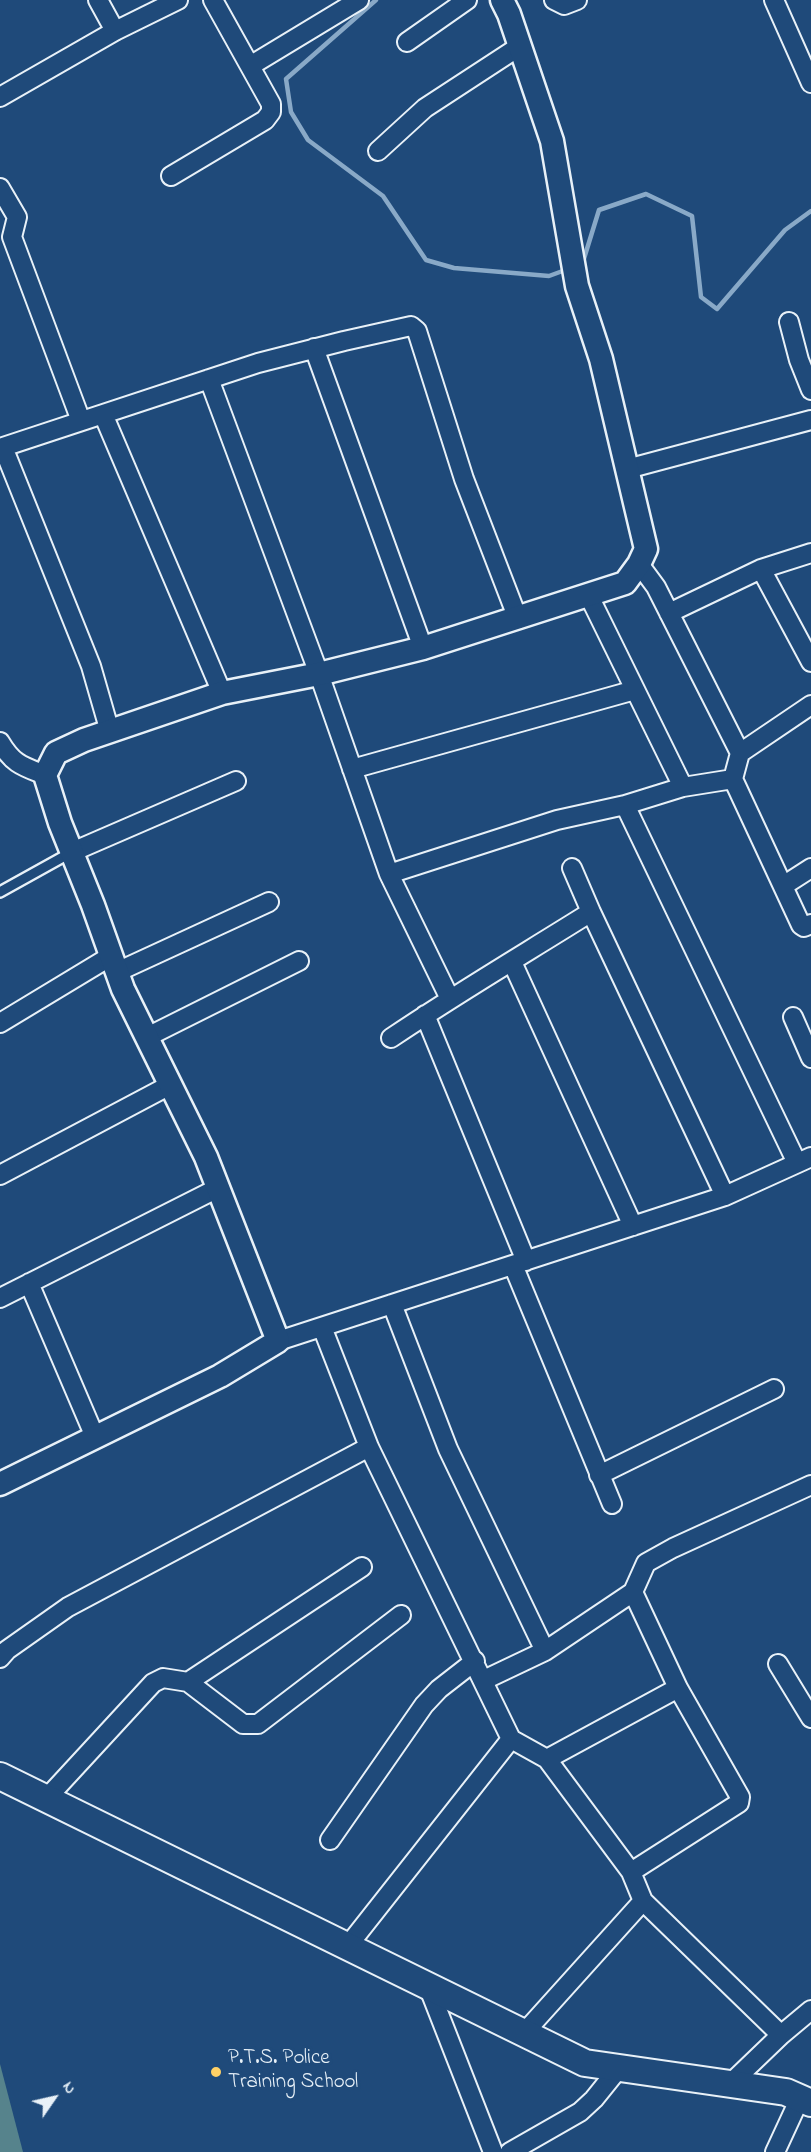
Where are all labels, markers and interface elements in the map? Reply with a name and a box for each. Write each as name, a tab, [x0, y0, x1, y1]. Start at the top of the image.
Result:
place label: P.T.S. Police Training School	[228, 2047, 358, 2097]
marker: P.T.S. Police Training School	[209, 2065, 223, 2079]
north arrow	[24, 2068, 84, 2128]
text: N	[56, 2077, 82, 2099]

